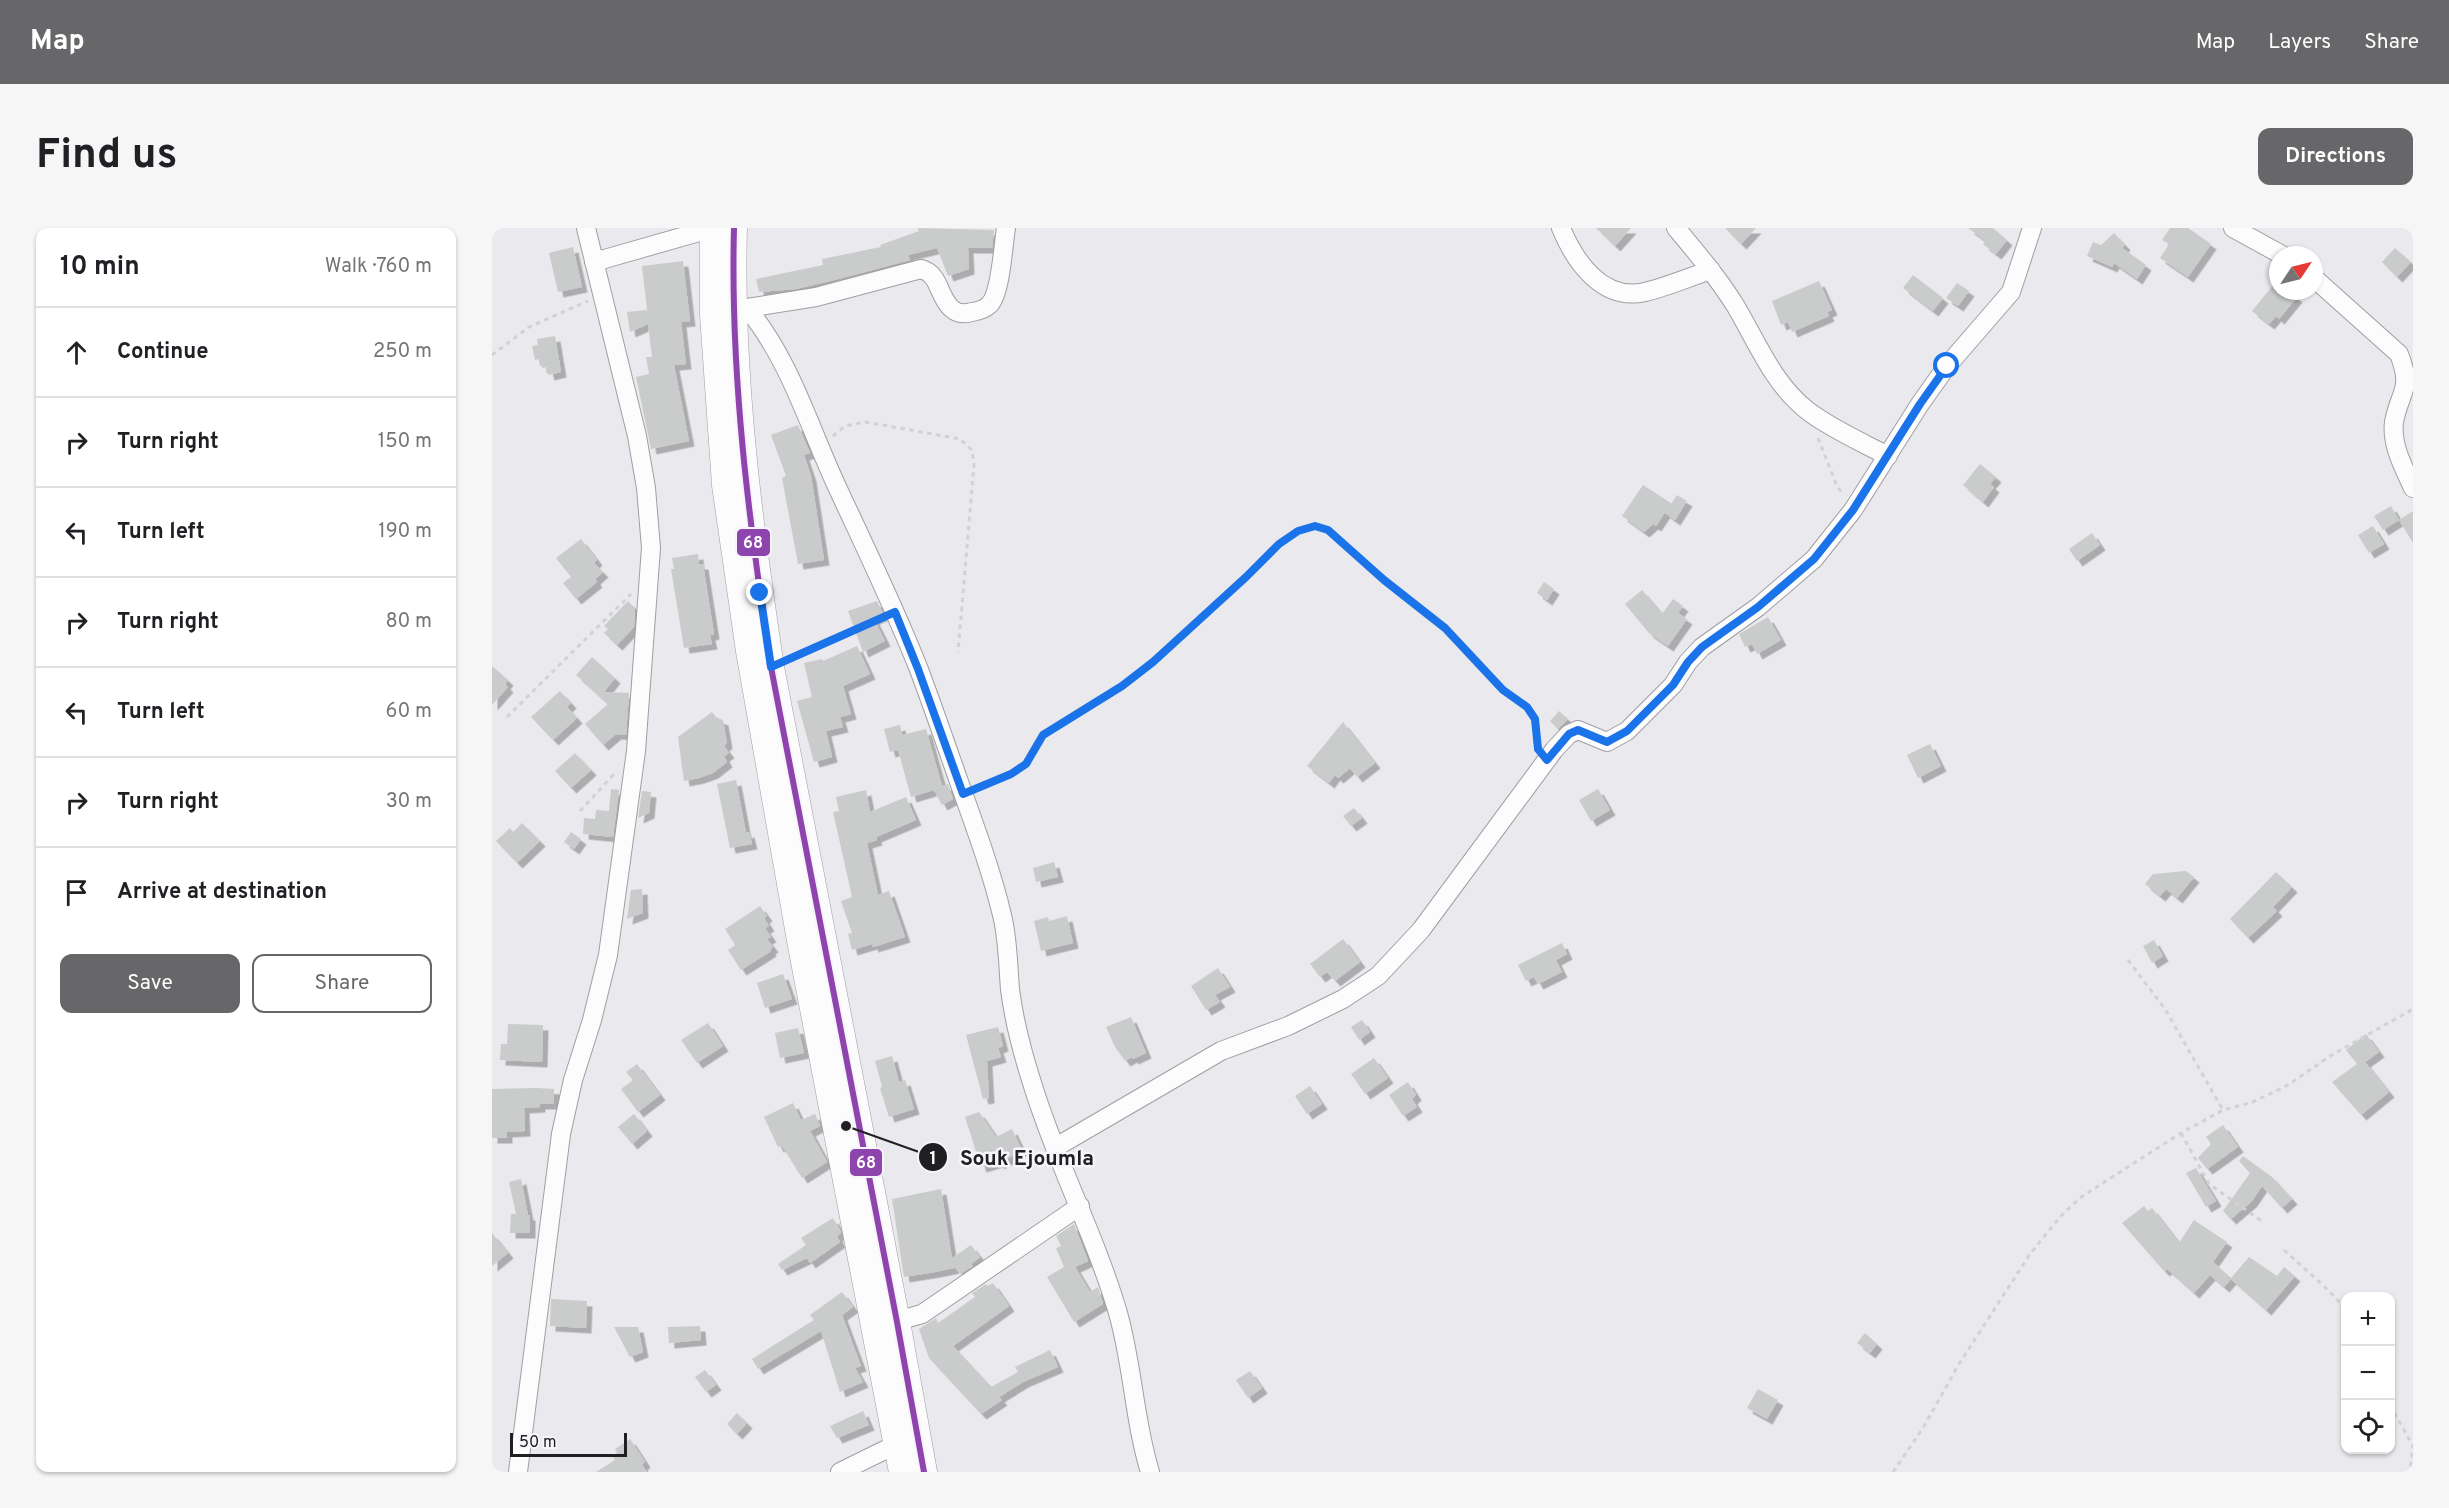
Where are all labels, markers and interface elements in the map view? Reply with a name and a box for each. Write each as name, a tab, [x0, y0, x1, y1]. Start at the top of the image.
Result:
text: Map	[30, 24, 85, 60]
text: Map	[2196, 29, 2235, 56]
text: Layers	[2268, 29, 2331, 56]
text: Share	[2364, 29, 2419, 56]
button: Directions	[2258, 128, 2413, 185]
text: Find us	[36, 130, 177, 183]
north arrow	[2269, 246, 2323, 300]
text: 10 min	[60, 251, 140, 284]
text: Walk · 760 m	[325, 254, 432, 280]
icon: ahead	[60, 336, 93, 369]
text: Continue	[117, 339, 208, 366]
text: 250 m	[373, 339, 432, 365]
route start	[1933, 352, 1959, 378]
icon: right	[60, 426, 93, 459]
text: Turn right	[117, 429, 219, 456]
text: 150 m	[378, 429, 432, 455]
icon: left	[60, 516, 93, 549]
text: Turn left	[117, 519, 205, 546]
text: 190 m	[378, 519, 432, 545]
line badge: 68	[736, 528, 771, 557]
text: 68	[743, 534, 763, 554]
route end	[746, 579, 772, 605]
icon: right	[60, 606, 93, 639]
text: Turn right	[117, 609, 219, 636]
text: 80 m	[386, 609, 432, 635]
icon: left	[60, 696, 93, 729]
text: Turn left	[117, 699, 205, 726]
text: 60 m	[386, 699, 432, 725]
icon: right	[60, 786, 93, 819]
text: Turn right	[117, 789, 219, 816]
text: 30 m	[386, 789, 432, 815]
icon: arrive	[60, 876, 93, 909]
text: Arrive at destination	[117, 879, 327, 906]
button: Save	[60, 954, 240, 1013]
button: Share	[252, 954, 432, 1013]
callout: Souk Ejoumla	[918, 1138, 1106, 1177]
text: Souk Ejoumla	[960, 1146, 1094, 1173]
line badge: 68	[849, 1148, 883, 1177]
text: 1	[929, 1148, 937, 1171]
text: 68	[856, 1154, 876, 1174]
map controls	[2341, 1292, 2395, 1454]
button: +	[2341, 1292, 2395, 1346]
button: −	[2341, 1346, 2395, 1400]
button: locate	[2341, 1400, 2395, 1454]
scale bar	[510, 1430, 627, 1458]
text: 50 m	[519, 1433, 557, 1453]

